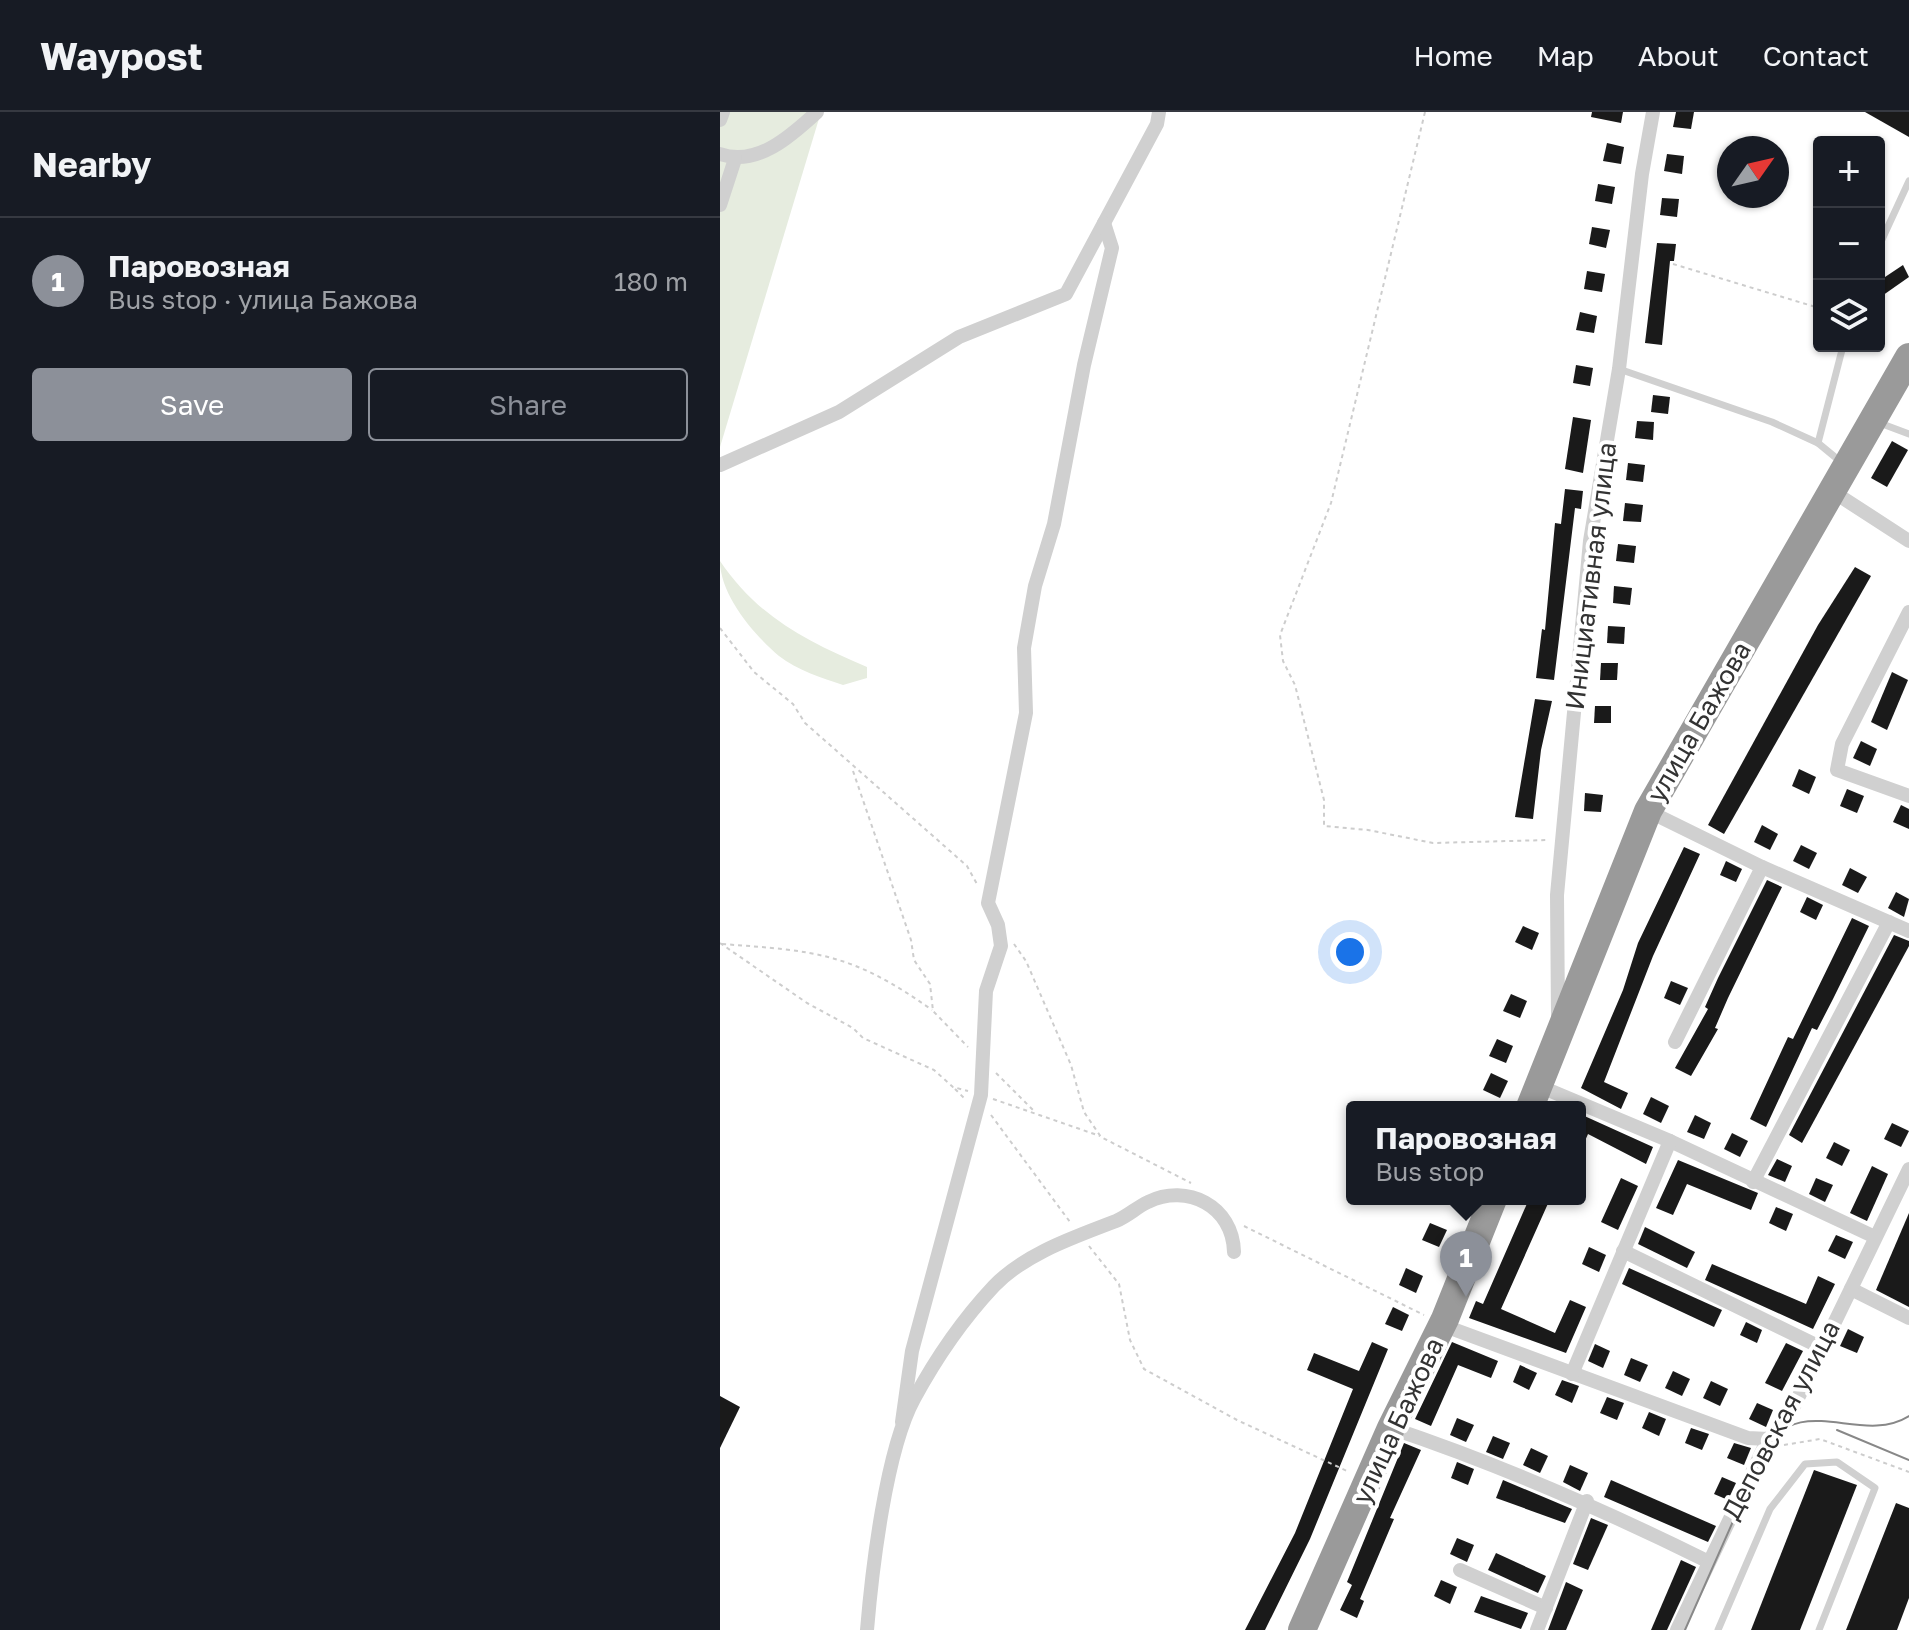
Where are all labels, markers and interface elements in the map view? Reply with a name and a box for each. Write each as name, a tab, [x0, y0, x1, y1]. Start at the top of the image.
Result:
text: Waypost	[40, 33, 203, 78]
text: Home	[1414, 39, 1493, 72]
text: Map	[1537, 39, 1594, 72]
text: About	[1638, 39, 1719, 72]
text: Contact	[1763, 39, 1869, 72]
north arrow	[1717, 136, 1789, 208]
map controls	[1813, 136, 1885, 352]
button: +	[1813, 136, 1885, 208]
text: Nearby	[32, 144, 152, 184]
button: −	[1813, 208, 1885, 280]
text: Паровозная	[108, 248, 290, 284]
text: 1	[51, 266, 65, 297]
text: 180 m	[614, 266, 688, 297]
button: layers	[1813, 280, 1885, 352]
text: Bus stop · улица Бажова	[108, 284, 418, 315]
button: Save	[32, 368, 352, 441]
button: Share	[368, 368, 688, 441]
street label: Инициативная улица	[1559, 440, 1622, 711]
street label: улица Бажова	[1640, 636, 1757, 807]
your location	[1330, 932, 1370, 972]
popup	[1346, 1101, 1586, 1205]
text: Паровозная	[1375, 1120, 1557, 1156]
text: Bus stop	[1375, 1156, 1484, 1187]
pin: 1	[1440, 1231, 1492, 1297]
street label: Деповская улица	[1715, 1315, 1846, 1524]
street label: улица Бажова	[1345, 1333, 1450, 1509]

